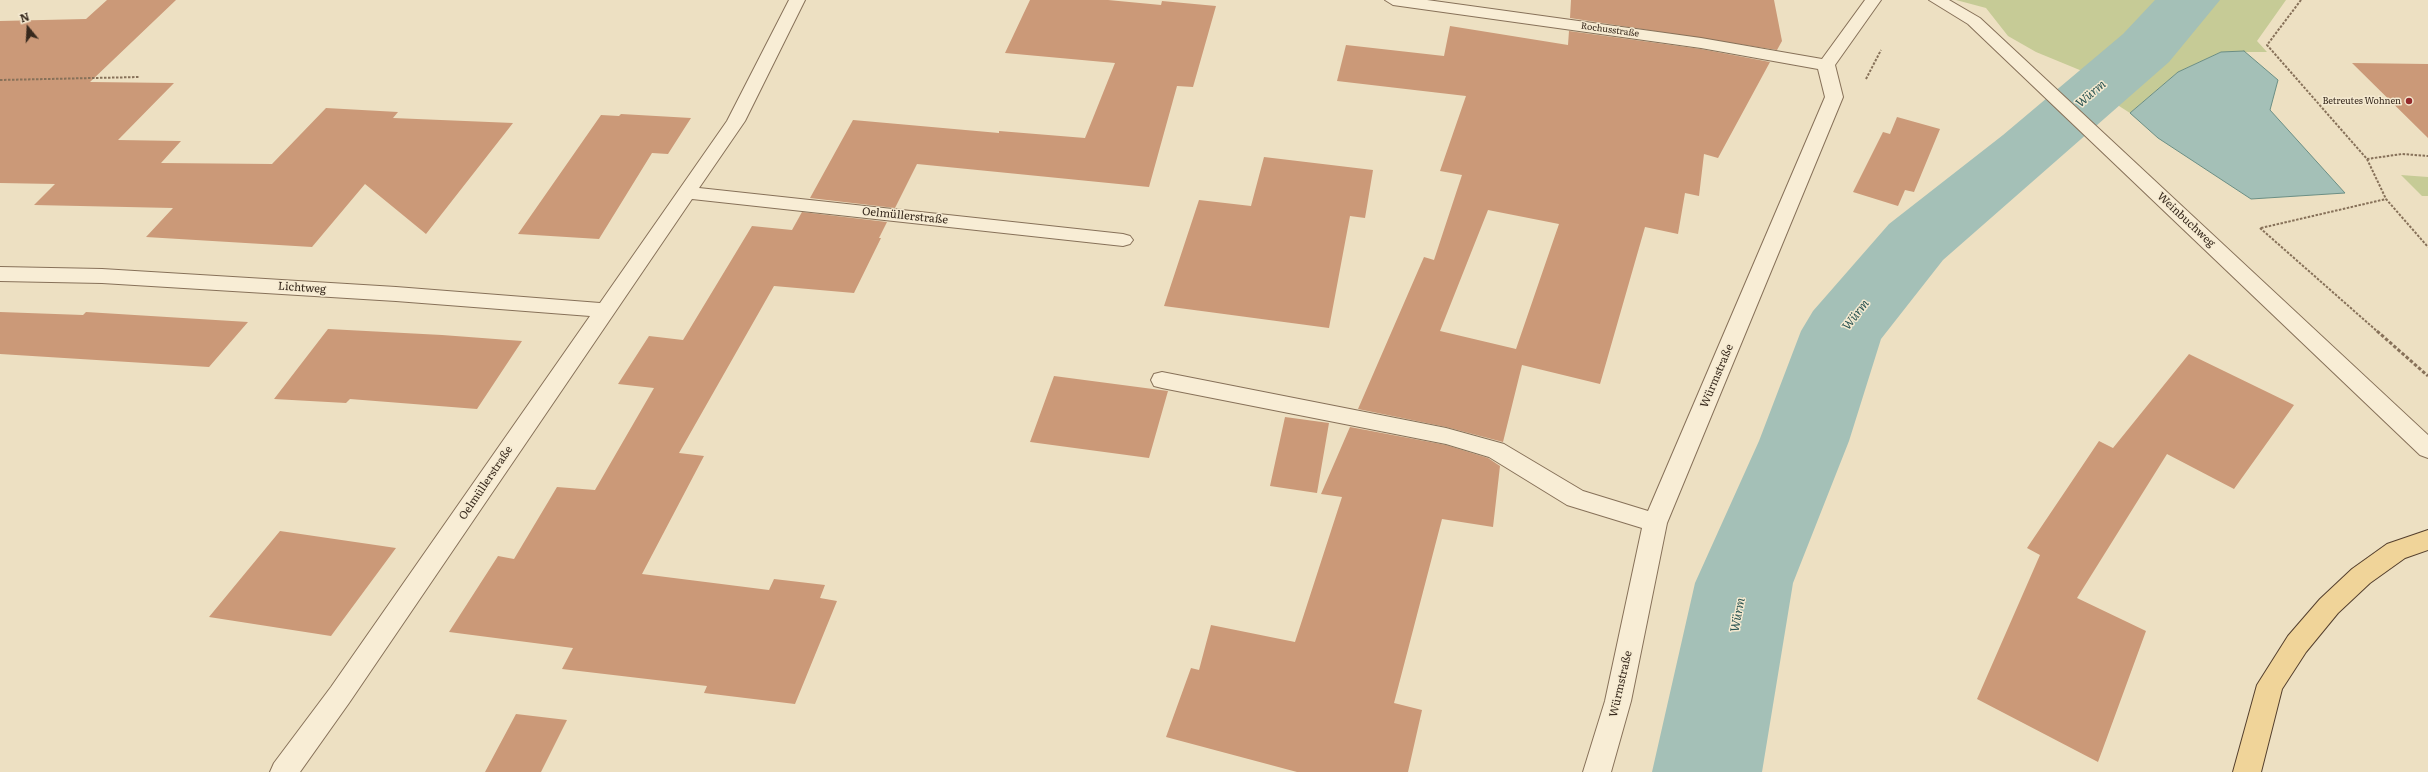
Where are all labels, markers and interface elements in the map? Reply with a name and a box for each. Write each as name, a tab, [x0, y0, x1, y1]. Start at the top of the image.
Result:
north arrow	[8, 8, 48, 48]
text: N	[17, 8, 31, 26]
street label: Rochusstraße	[1580, 21, 1640, 39]
water label: Würm	[2073, 77, 2109, 111]
place label: Betreutes Wohnen	[2322, 96, 2401, 106]
marker: Betreutes Wohnen	[2404, 96, 2414, 106]
street label: Weinbuchweg	[2154, 190, 2218, 250]
street label: Oelmüllerstraße	[861, 205, 949, 227]
street label: Lichtweg	[277, 280, 327, 296]
water label: Würm	[1840, 297, 1872, 333]
street label: Würmstraße	[1698, 342, 1736, 410]
street label: Oelmüllerstraße	[456, 444, 516, 522]
water label: Würm	[1728, 597, 1748, 633]
street label: Würmstraße	[1607, 650, 1635, 718]

